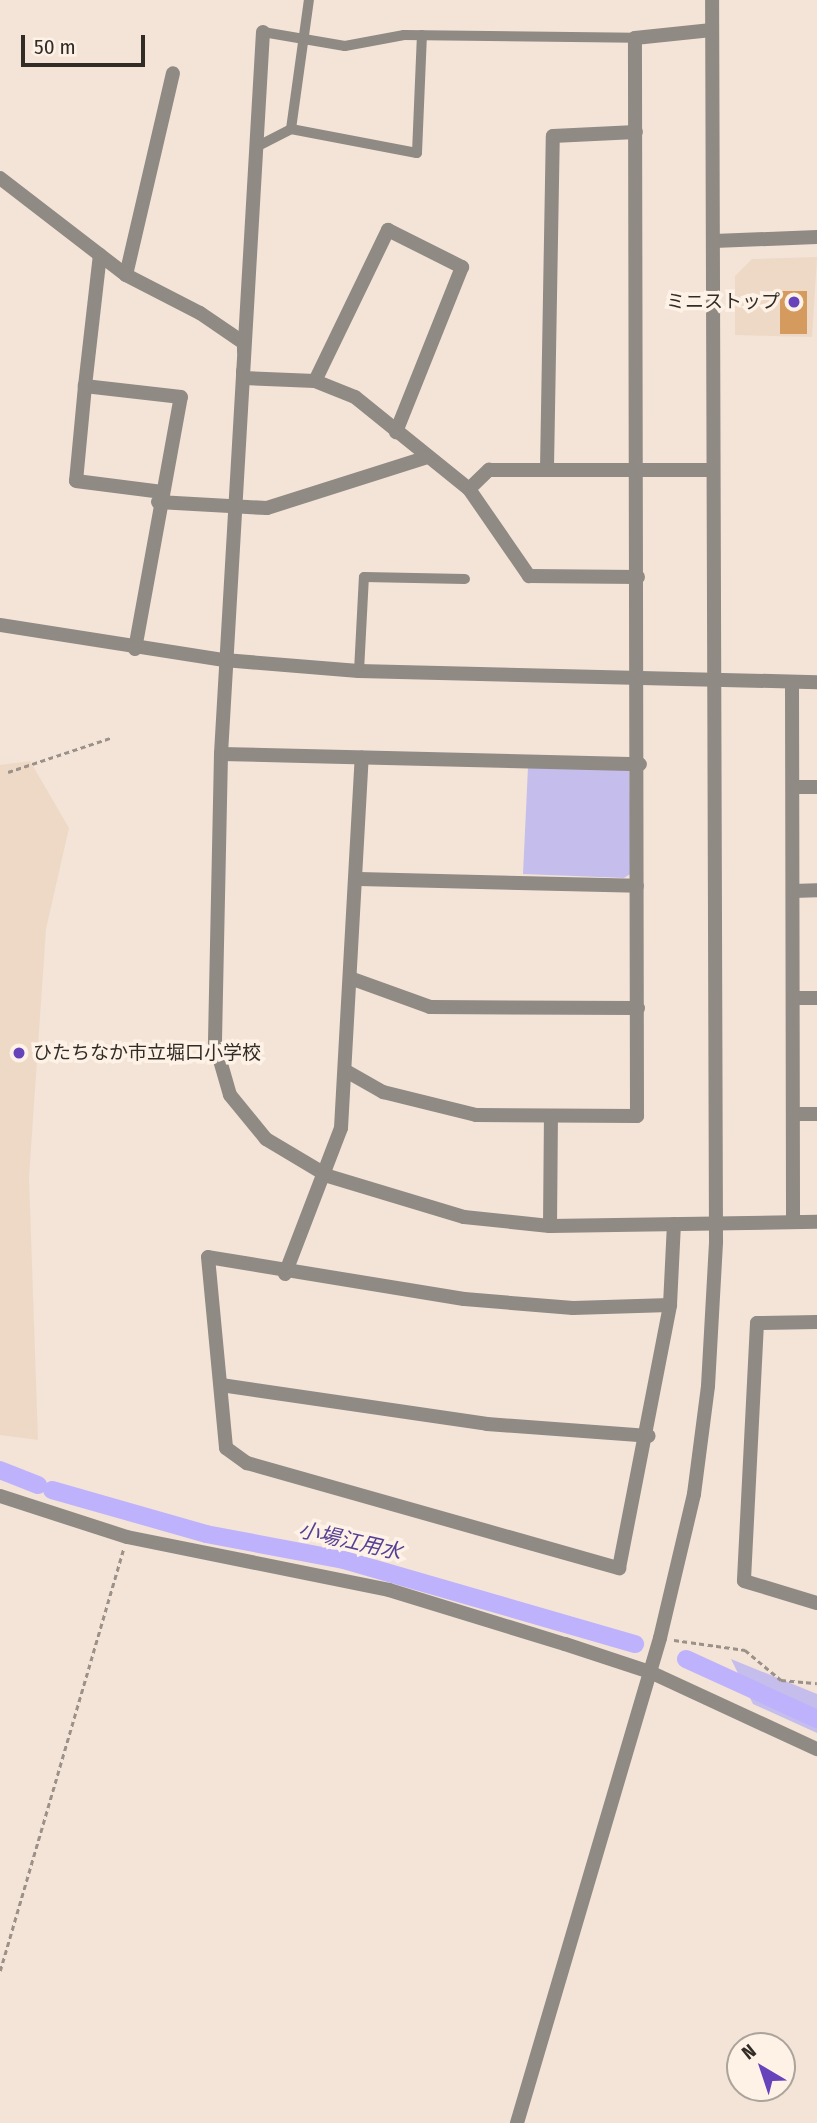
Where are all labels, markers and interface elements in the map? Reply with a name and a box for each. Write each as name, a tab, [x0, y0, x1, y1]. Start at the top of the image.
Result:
scale bar	[24, 21, 149, 65]
text: 50 m	[34, 34, 76, 60]
place label: ミニストップ	[666, 291, 780, 313]
marker: ミニストップ	[786, 294, 802, 310]
place label: ひたちなか市立堀口小学校	[33, 1042, 261, 1064]
marker: ひたちなか市立堀口小学校	[11, 1045, 27, 1061]
water label: 小場江用水	[296, 1517, 404, 1565]
north arrow	[726, 2032, 796, 2102]
text: N	[737, 2039, 760, 2064]

